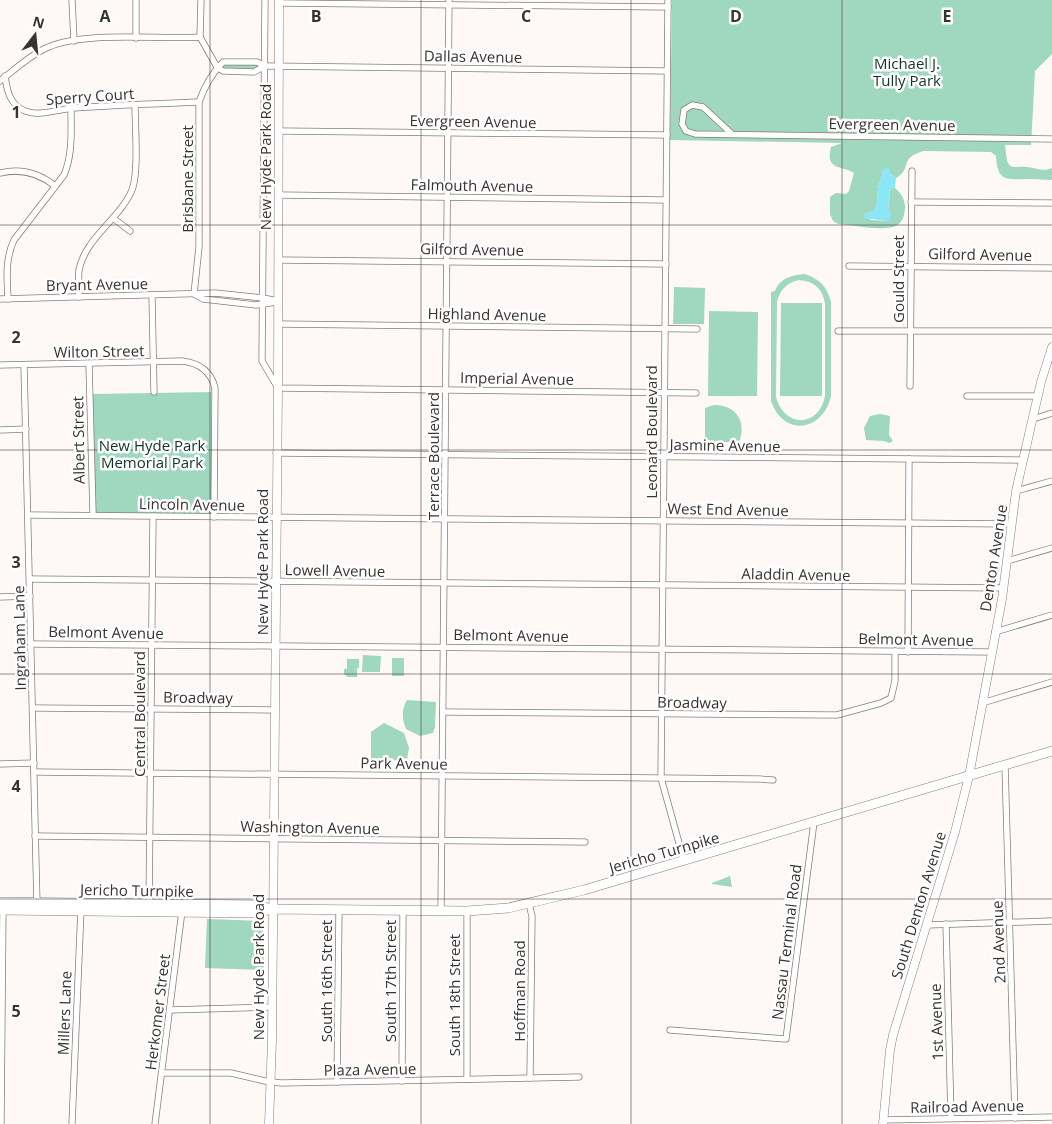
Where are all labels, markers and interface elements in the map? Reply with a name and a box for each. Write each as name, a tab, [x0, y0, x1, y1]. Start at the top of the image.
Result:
text: A	[99, 5, 111, 27]
text: B	[311, 5, 321, 27]
text: C	[521, 5, 531, 27]
text: D	[730, 5, 742, 27]
text: E	[943, 5, 952, 27]
north arrow	[10, 10, 60, 60]
text: N	[31, 11, 47, 33]
street label: Dallas Avenue	[424, 45, 522, 67]
park label: Michael J. Tully Park	[873, 53, 941, 90]
street label: Sperry Court	[45, 83, 135, 109]
street label: New Hyde Park Road	[255, 84, 275, 230]
text: 1	[11, 101, 21, 123]
street label: Evergreen Avenue	[409, 110, 537, 132]
street label: Evergreen Avenue	[828, 113, 956, 135]
street label: Brisbane Street	[177, 125, 197, 233]
street label: Falmouth Avenue	[411, 174, 533, 196]
street label: Gould Street	[888, 235, 908, 323]
street label: Gilford Avenue	[420, 238, 524, 260]
street label: Gilford Avenue	[928, 243, 1032, 265]
street label: Bryant Avenue	[46, 273, 148, 295]
street label: Highland Avenue	[427, 303, 547, 325]
text: 2	[11, 326, 21, 348]
street label: Wilton Street	[53, 340, 145, 362]
street label: Leonard Boulevard	[641, 365, 661, 499]
street label: Imperial Avenue	[460, 367, 574, 389]
street label: Terrace Boulevard	[423, 392, 443, 520]
street label: Albert Street	[67, 396, 89, 484]
street label: Jasmine Avenue	[667, 434, 781, 456]
park label: New Hyde Park Memorial Park	[99, 435, 205, 472]
street label: New Hyde Park Road	[252, 489, 272, 635]
street label: Lincoln Avenue	[139, 493, 245, 515]
street label: West End Avenue	[667, 498, 789, 520]
street label: Denton Avenue	[975, 503, 1011, 613]
text: 3	[11, 551, 21, 573]
street label: Lowell Avenue	[285, 559, 385, 581]
street label: Aladdin Avenue	[741, 563, 851, 585]
street label: Ingraham Lane	[8, 585, 30, 691]
street label: Belmont Avenue	[48, 621, 164, 643]
street label: Belmont Avenue	[453, 624, 569, 646]
street label: Belmont Avenue	[858, 628, 974, 650]
street label: Central Boulevard	[129, 651, 149, 777]
street label: Broadway	[163, 686, 234, 708]
street label: Broadway	[657, 691, 728, 713]
street label: Park Avenue	[360, 752, 448, 774]
text: 4	[11, 775, 21, 797]
street label: Washington Avenue	[240, 816, 380, 838]
street label: Jericho Turnpike	[605, 827, 721, 878]
street label: South Denton Avenue	[886, 829, 950, 981]
street label: Nassau Terminal Road	[767, 863, 805, 1021]
street label: Jericho Turnpike	[78, 879, 194, 901]
street label: New Hyde Park Road	[248, 894, 268, 1040]
street label: 2nd Avenue	[987, 900, 1009, 984]
street label: South 16th Street	[316, 920, 336, 1042]
street label: South 17th Street	[380, 920, 400, 1042]
street label: South 18th Street	[444, 934, 464, 1056]
street label: Hoffman Road	[509, 940, 529, 1042]
street label: Herkomer Street	[140, 953, 174, 1071]
street label: Millers Lane	[53, 971, 75, 1055]
street label: 1st Avenue	[925, 983, 947, 1061]
text: 5	[11, 1000, 21, 1022]
street label: Plaza Avenue	[324, 1058, 416, 1080]
street label: Railroad Avenue	[910, 1095, 1024, 1117]

